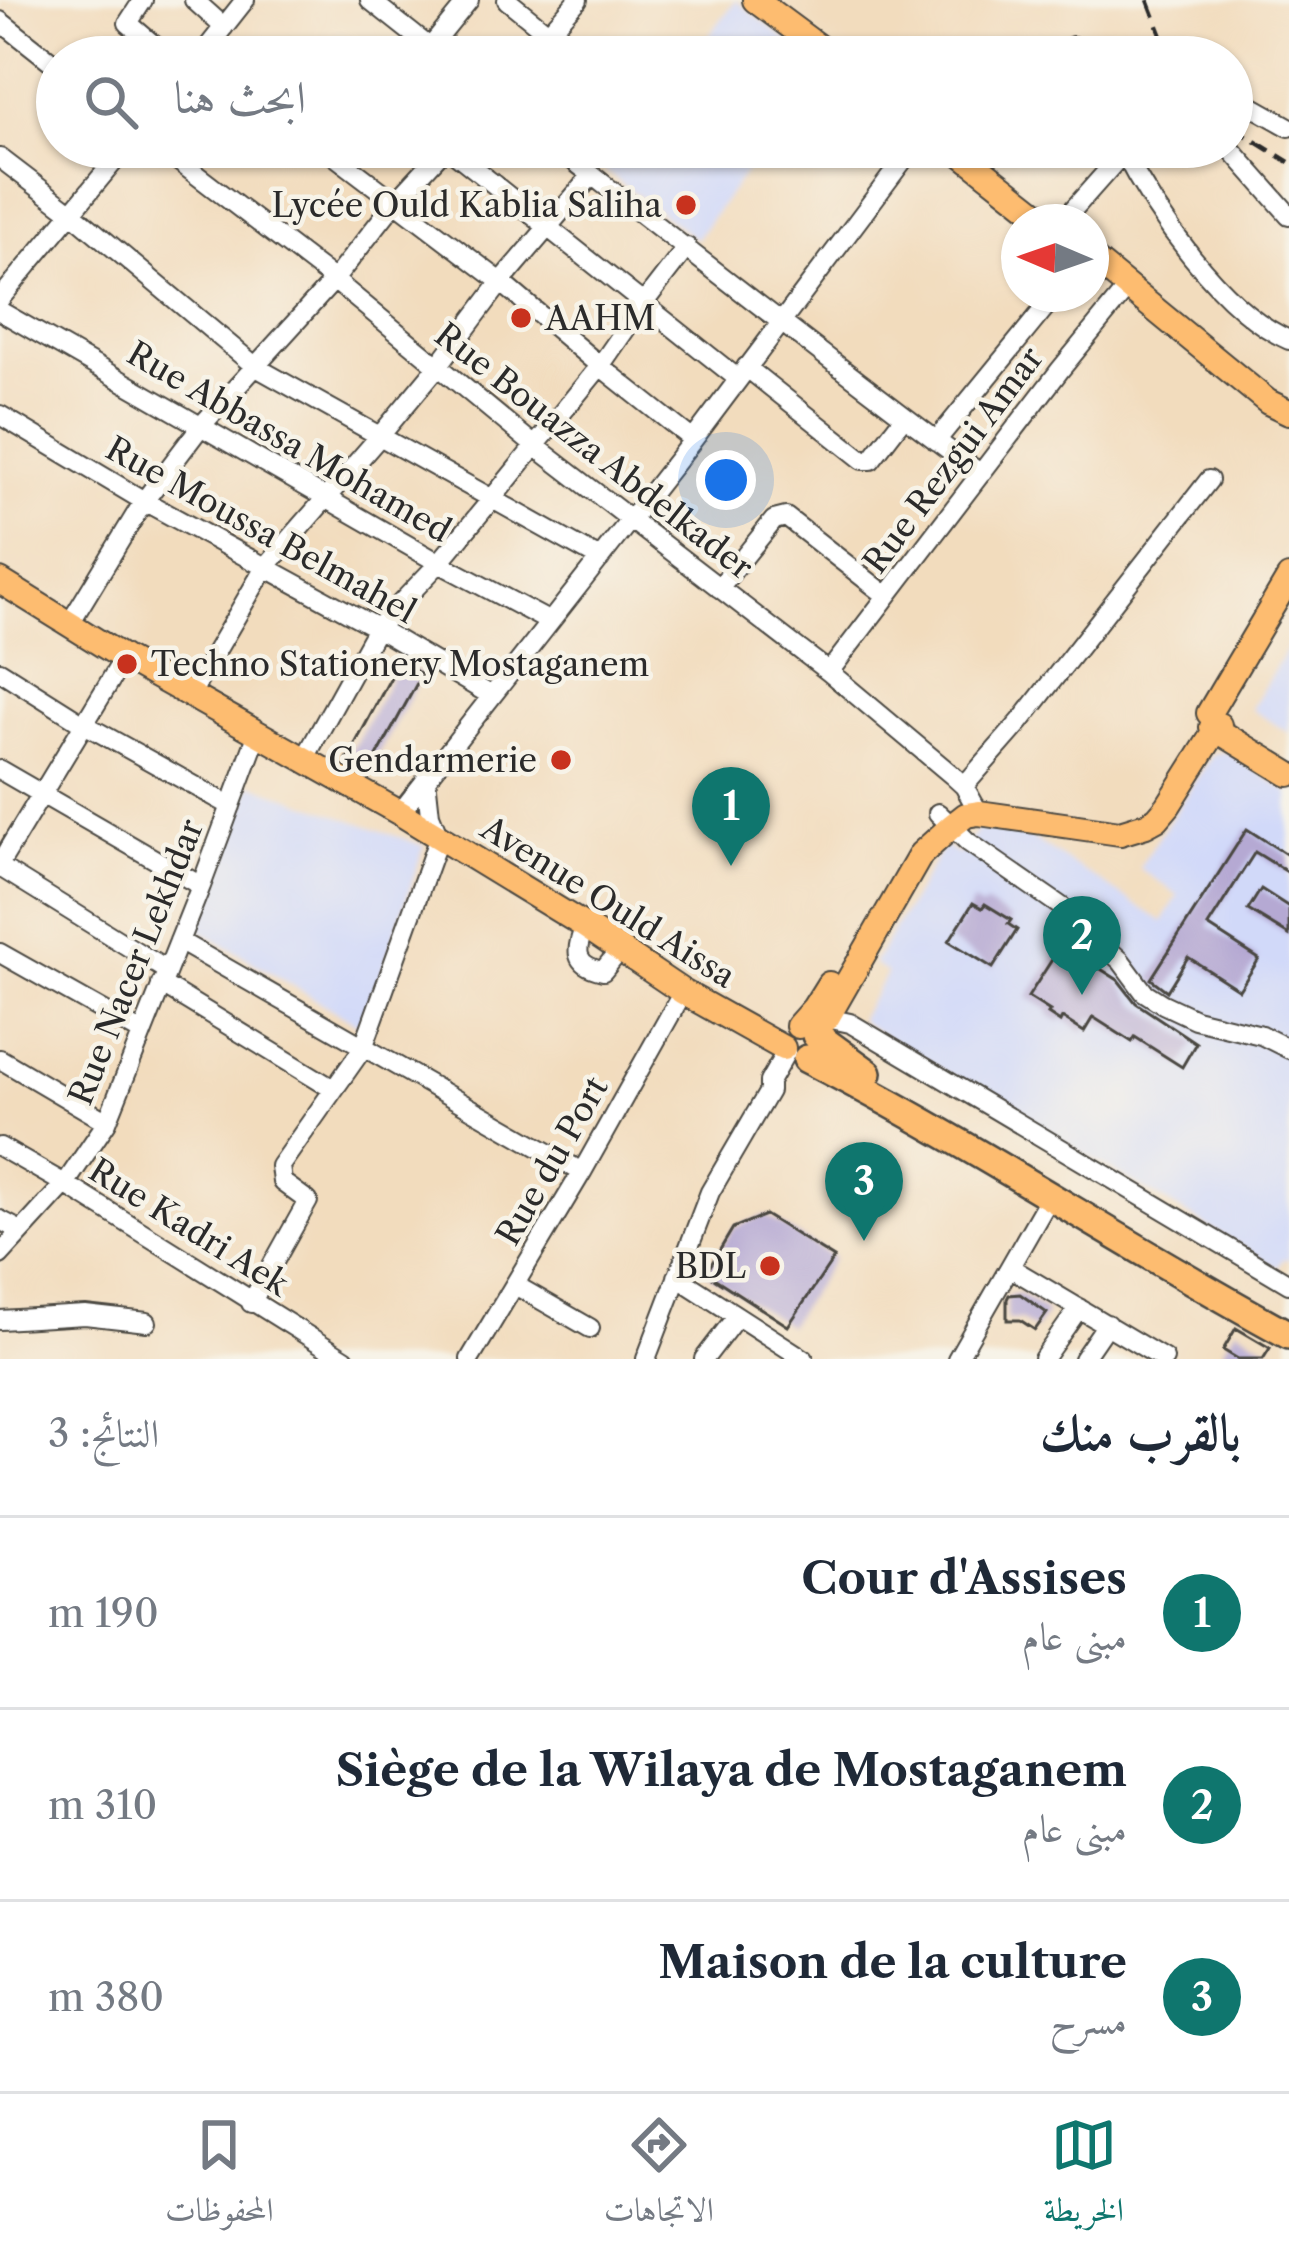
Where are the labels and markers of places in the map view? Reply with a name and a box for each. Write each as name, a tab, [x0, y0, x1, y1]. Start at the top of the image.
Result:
place label: Lycée Ould Kablia Saliha	[272, 185, 663, 226]
marker: Lycée Ould Kablia Saliha	[673, 192, 699, 218]
place label: AAHM	[544, 298, 655, 339]
marker: AAHM	[508, 305, 534, 331]
place label: Techno Stationery Mostaganem	[151, 644, 649, 685]
marker: Techno Stationery Mostaganem	[114, 651, 140, 677]
place label: Gendarmerie	[328, 740, 537, 781]
marker: Gendarmerie	[548, 747, 574, 773]
pin: 1	[692, 767, 770, 866]
pin: 2	[1043, 896, 1121, 995]
pin: 3	[825, 1142, 903, 1241]
place label: BDL	[675, 1246, 746, 1287]
marker: BDL	[757, 1253, 783, 1279]

